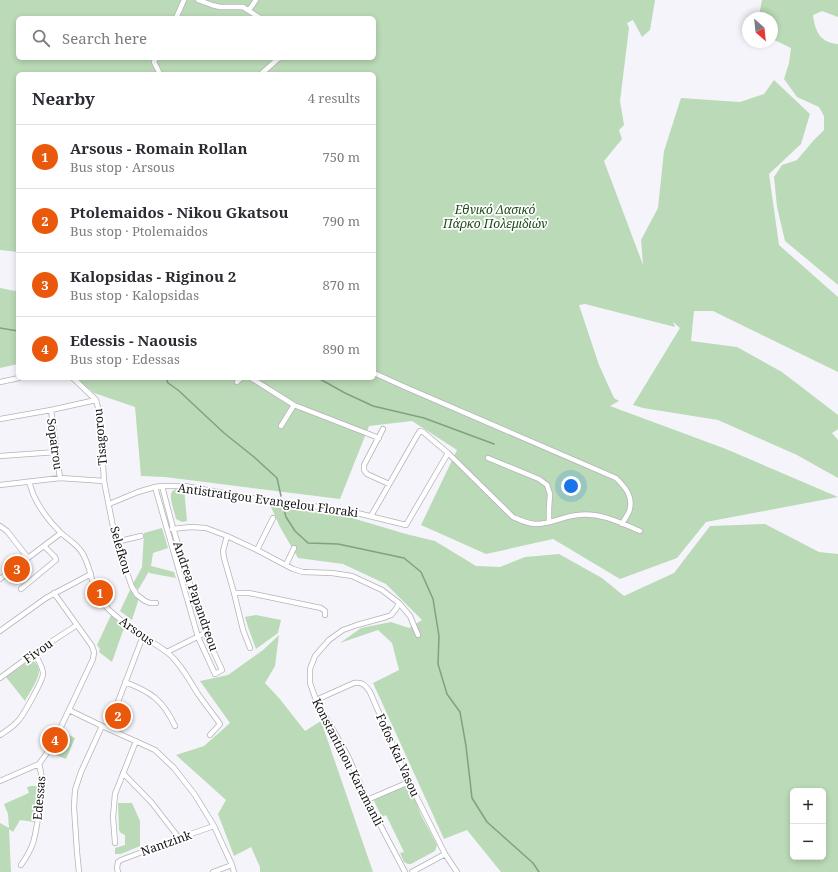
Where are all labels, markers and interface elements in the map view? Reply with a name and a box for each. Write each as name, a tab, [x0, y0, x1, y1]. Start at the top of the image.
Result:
north arrow	[742, 12, 778, 48]
search box	[16, 16, 376, 60]
icon: search	[30, 27, 52, 49]
text: Search here	[62, 28, 147, 48]
text: Nearby	[32, 87, 95, 110]
text: 4 results	[308, 89, 360, 107]
text: Arsous - Romain Rollan	[70, 138, 248, 158]
text: 1	[41, 148, 49, 166]
text: 750 m	[323, 148, 360, 166]
text: Bus stop · Arsous	[70, 158, 175, 176]
park label: Εθνικό Δασικό Πάρκο Πολεμιδιών	[442, 201, 547, 232]
text: Ptolemaidos - Nikou Gkatsou	[70, 202, 288, 222]
text: 2	[41, 212, 49, 230]
text: 790 m	[323, 212, 360, 230]
text: Bus stop · Ptolemaidos	[70, 222, 208, 240]
text: Kalopsidas - Riginou 2	[70, 266, 236, 286]
text: 3	[41, 276, 49, 294]
text: 870 m	[323, 276, 360, 294]
text: Bus stop · Kalopsidas	[70, 286, 199, 304]
text: Edessis - Naousis	[70, 330, 197, 350]
text: 4	[41, 340, 49, 358]
text: 890 m	[323, 340, 360, 358]
text: Bus stop · Edessas	[70, 350, 180, 368]
street label: Tisagorou	[89, 408, 111, 466]
street label: Sopatrou	[43, 417, 67, 471]
your location	[561, 476, 581, 496]
street label: Antistratigou Evangelou Floraki	[177, 479, 360, 521]
street label: Selefkou	[106, 524, 136, 576]
street label: Andrea Papandreou	[169, 539, 223, 654]
pin: 3	[4, 554, 30, 584]
pin: 1	[87, 578, 113, 608]
street label: Arsous	[116, 613, 158, 649]
street label: Fivou	[20, 635, 56, 667]
street label: Konstantinou Karamanli	[308, 695, 388, 829]
pin: 2	[105, 701, 131, 731]
street label: Fofos Kai Vasou	[372, 711, 424, 800]
pin: 4	[42, 725, 68, 755]
street label: Edessas	[29, 775, 49, 821]
map controls	[790, 788, 826, 860]
button: +	[790, 788, 826, 824]
button: −	[790, 824, 826, 860]
street label: Nantzink	[138, 826, 195, 860]

